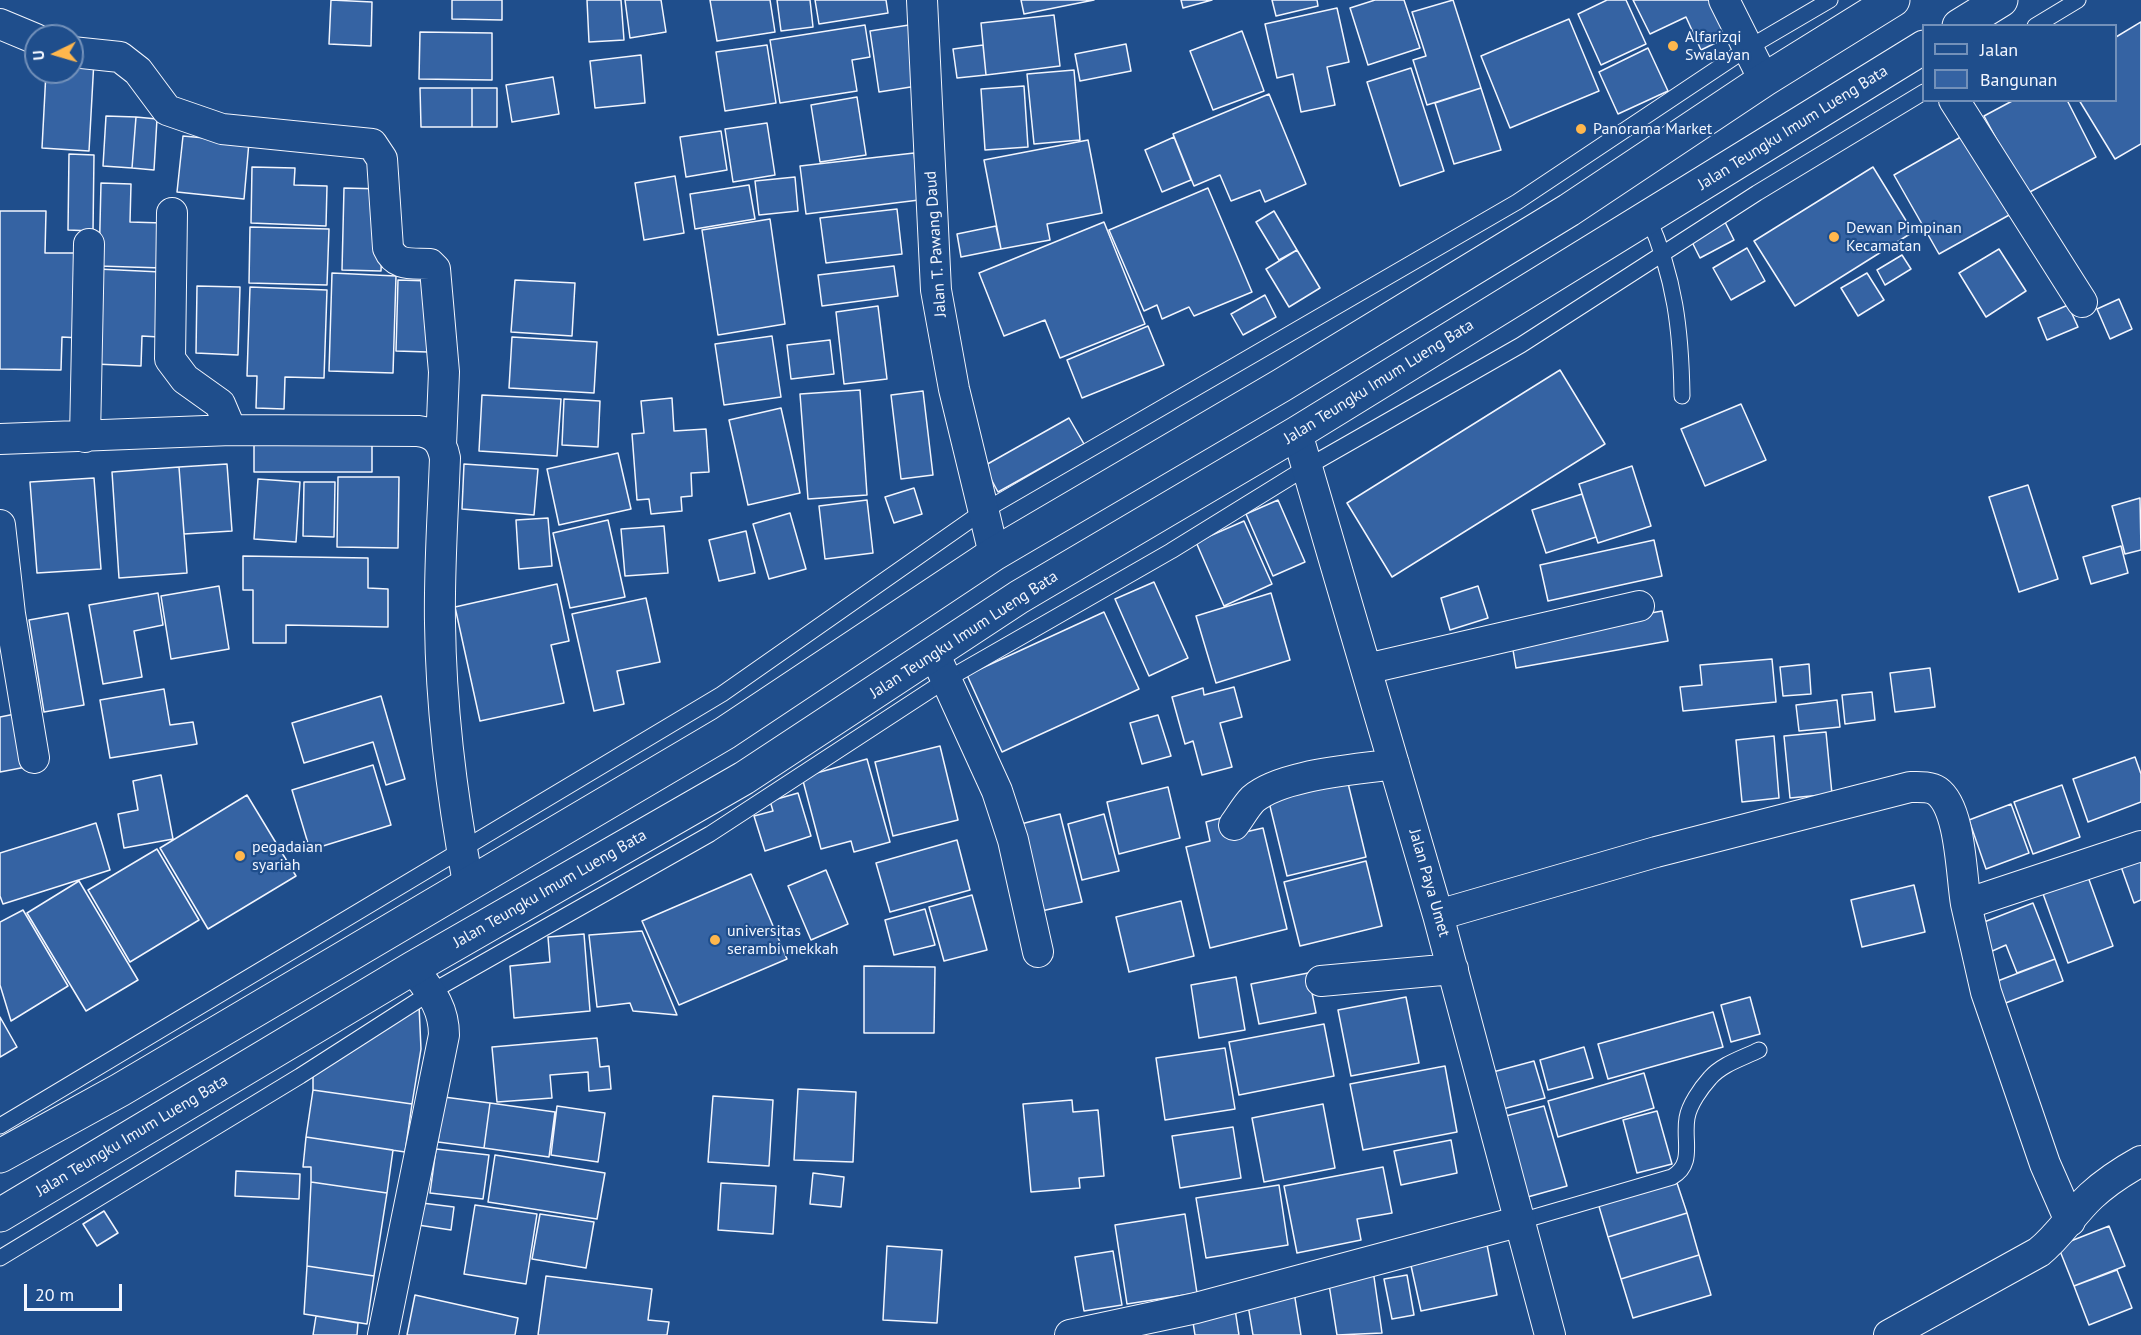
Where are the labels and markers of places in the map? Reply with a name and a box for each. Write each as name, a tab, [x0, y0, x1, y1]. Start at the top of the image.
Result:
place label: Alfarizqi Swalayan	[1685, 27, 1750, 65]
marker: Alfarizqi Swalayan	[1666, 39, 1680, 53]
place label: Panorama Market	[1593, 119, 1712, 139]
marker: Panorama Market	[1574, 122, 1588, 136]
place label: Dewan Pimpinan Kecamatan	[1846, 218, 1962, 256]
marker: Dewan Pimpinan Kecamatan	[1827, 230, 1841, 244]
place label: pegadaian syariah	[252, 837, 323, 875]
marker: pegadaian syariah	[233, 849, 247, 863]
place label: universitas serambi mekkah	[727, 921, 839, 959]
marker: universitas serambi mekkah	[708, 933, 722, 947]

